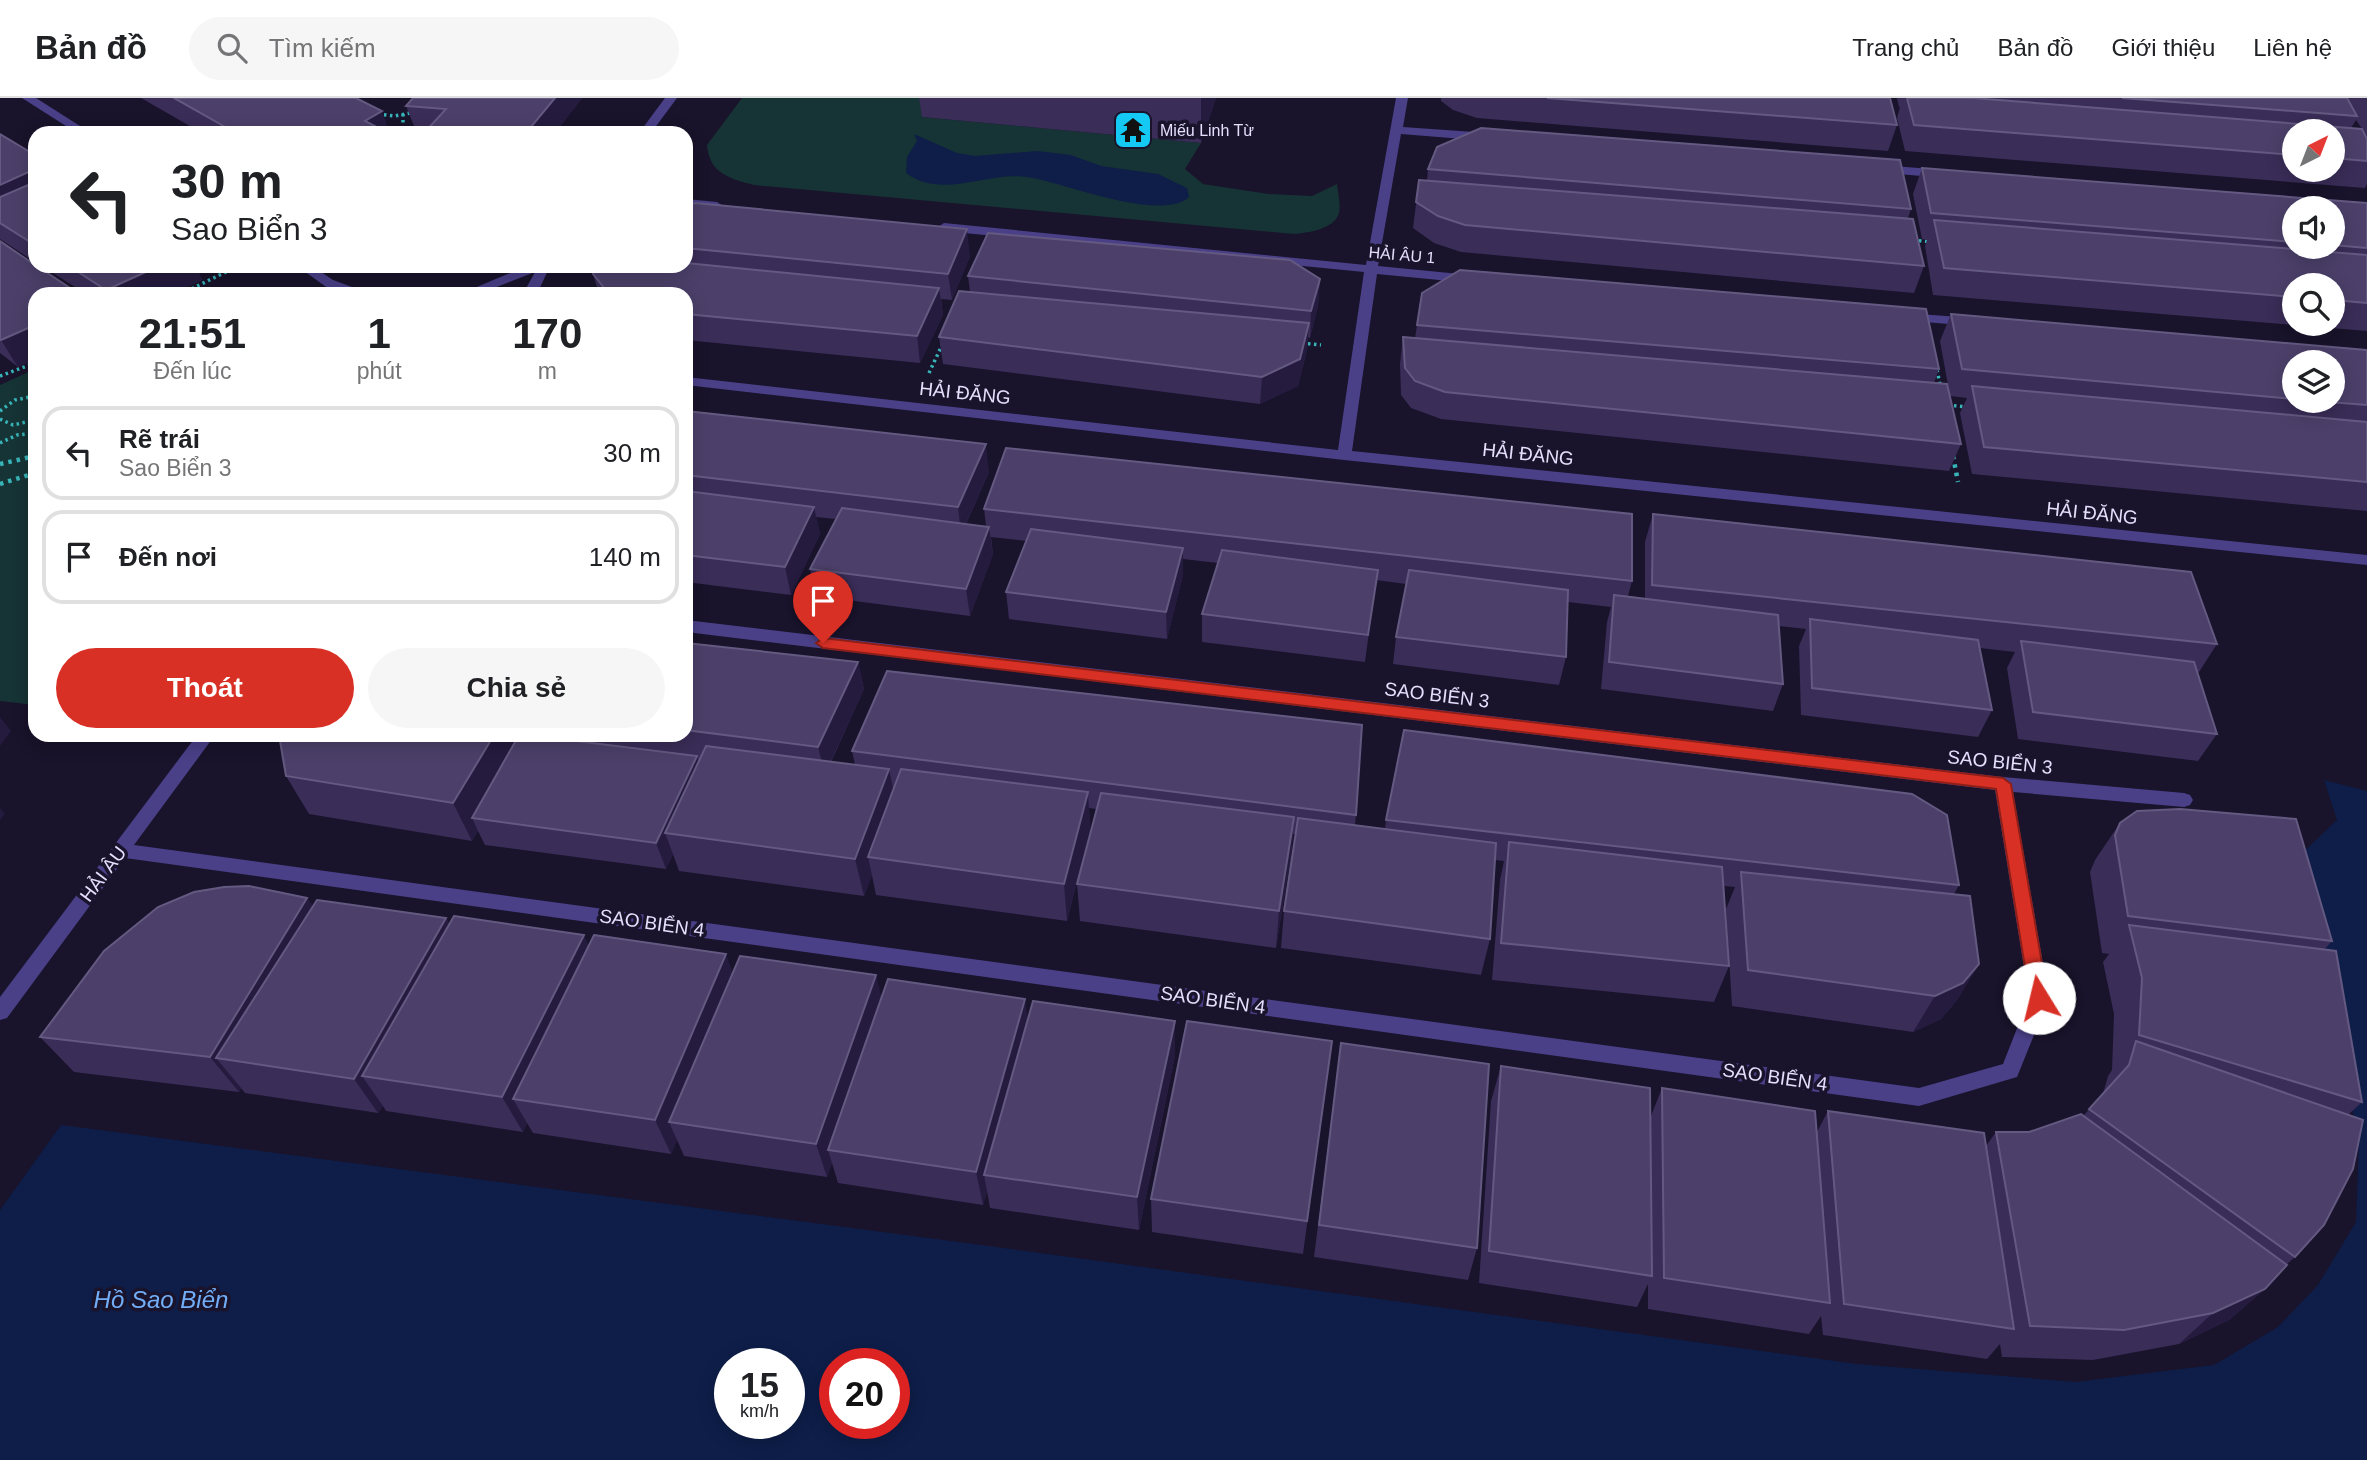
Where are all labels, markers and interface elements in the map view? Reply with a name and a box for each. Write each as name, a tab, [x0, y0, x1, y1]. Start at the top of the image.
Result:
search box	[189, 17, 679, 80]
text: Bản đồ	[35, 29, 147, 66]
icon: search	[213, 29, 251, 67]
text: Tìm kiếm	[269, 33, 376, 63]
text: Trang chủ	[1852, 34, 1959, 61]
text: Bản đồ	[1997, 34, 2073, 61]
text: Giới thiệu	[2111, 34, 2215, 61]
text: Liên hệ	[2253, 34, 2332, 61]
temple icon: Miếu Linh Từ	[1112, 109, 1154, 151]
north arrow	[2282, 119, 2345, 182]
map controls	[2282, 119, 2345, 413]
place label: Miếu Linh Từ	[1160, 122, 1254, 139]
icon: left	[56, 154, 147, 245]
text: 30 m	[171, 154, 283, 208]
button: sound	[2282, 196, 2345, 259]
text: Sao Biển 3	[171, 211, 328, 247]
street label: HẢI ÂU 1	[1368, 243, 1436, 266]
button: search	[2282, 273, 2345, 336]
text: 21:51	[139, 310, 246, 357]
text: 1	[367, 310, 391, 357]
text: 170	[512, 310, 582, 357]
button: layers	[2282, 350, 2345, 413]
text: Đến lúc	[153, 358, 231, 384]
text: phút	[357, 358, 402, 384]
text: m	[538, 358, 557, 384]
street label: HẢI ĐĂNG	[918, 378, 1012, 408]
text: Rẽ trái	[119, 424, 200, 454]
icon: left	[60, 434, 98, 472]
text: 30 m	[603, 438, 661, 468]
street label: HẢI ĐĂNG	[1481, 439, 1575, 469]
text: Sao Biển 3	[119, 455, 232, 481]
street label: HẢI ĐĂNG	[2045, 498, 2139, 528]
icon: arrive	[60, 538, 98, 576]
text: Đến nơi	[119, 542, 217, 572]
text: 140 m	[589, 542, 661, 572]
pin	[793, 571, 853, 643]
icon: arrive	[804, 582, 842, 620]
button: Thoát	[56, 648, 354, 728]
button: Chia sẻ	[368, 648, 665, 728]
street label: SAO BIỂN 3	[1383, 678, 1491, 712]
street label: SAO BIỂN 3	[1946, 746, 2054, 778]
street label: HẢI ÂU	[76, 842, 130, 906]
street label: SAO BIỂN 4	[598, 905, 706, 941]
position arrow	[2002, 961, 2076, 1035]
street label: SAO BIỂN 4	[1159, 982, 1267, 1018]
street label: SAO BIỂN 4	[1721, 1059, 1829, 1095]
water label: Hồ Sao Biển	[94, 1286, 228, 1313]
speed limit sign: 20	[819, 1348, 910, 1439]
text: 15	[740, 1365, 779, 1404]
text: km/h	[740, 1401, 779, 1421]

